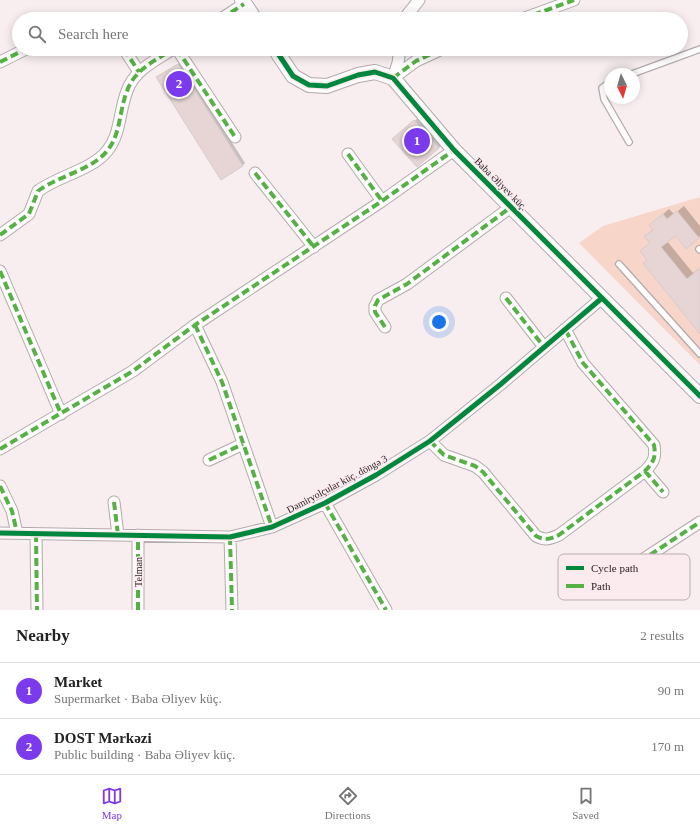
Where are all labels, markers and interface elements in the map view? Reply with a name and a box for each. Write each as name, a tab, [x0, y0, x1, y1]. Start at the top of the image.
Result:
search box	[12, 12, 688, 56]
icon: search	[26, 23, 48, 45]
text: Search here	[58, 26, 128, 42]
north arrow	[604, 68, 640, 104]
pin: 2	[166, 69, 192, 99]
pin: 1	[404, 126, 430, 156]
street label: Baba Əliyev küç.	[472, 155, 530, 213]
your location	[429, 312, 449, 332]
street label: Dəmiryolçular küç. döngə 3	[285, 453, 389, 515]
legend	[558, 554, 690, 600]
street label: Telman	[133, 557, 144, 587]
text: Cycle path	[591, 562, 639, 574]
text: Path	[591, 580, 611, 592]
text: Nearby	[16, 626, 70, 645]
text: 2 results	[640, 628, 684, 643]
text: Market	[54, 674, 102, 690]
text: 1	[26, 683, 32, 698]
text: 90 m	[658, 683, 684, 698]
text: Supermarket · Baba Əliyev küç.	[54, 691, 222, 706]
text: DOST Mərkəzi	[54, 730, 152, 746]
text: 2	[26, 739, 32, 754]
text: 170 m	[651, 739, 684, 754]
text: Public building · Baba Əliyev küç.	[54, 747, 235, 762]
tab: Map	[101, 785, 123, 821]
tab: Directions	[325, 785, 370, 821]
tab: Saved	[572, 785, 599, 821]

